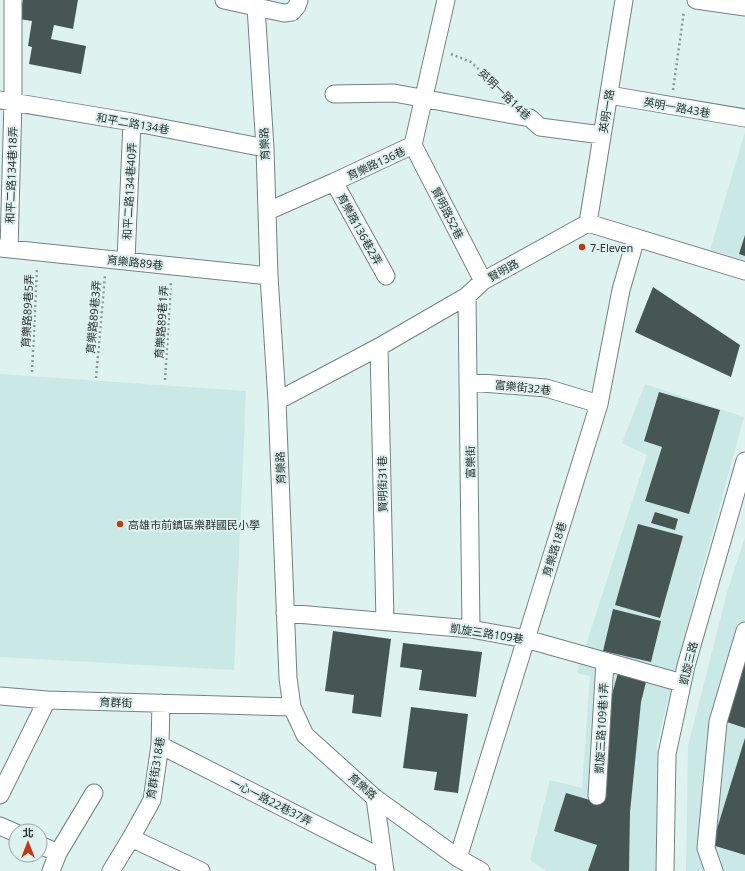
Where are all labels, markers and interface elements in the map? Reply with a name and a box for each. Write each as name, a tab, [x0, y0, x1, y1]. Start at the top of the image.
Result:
street label: 英明一路14巷	[475, 65, 535, 123]
street label: 英明一路	[595, 88, 617, 134]
street label: 英明一路43巷	[642, 94, 712, 120]
street label: 和平二路134巷	[95, 109, 171, 137]
street label: 和平二路134巷18弄	[2, 126, 20, 224]
street label: 育樂路	[256, 127, 272, 161]
street label: 和平二路134巷40弄	[119, 142, 139, 240]
street label: 育樂路136巷	[344, 143, 408, 183]
street label: 賢明路52巷	[428, 184, 468, 242]
street label: 育樂路136巷2弄	[334, 190, 386, 268]
place label: 7-Eleven	[590, 240, 633, 255]
marker: 7-Eleven	[577, 242, 587, 252]
street label: 育樂路89巷	[106, 252, 164, 272]
street label: 賢明路	[485, 255, 521, 285]
street label: 育樂路89巷5弄	[18, 274, 36, 348]
street label: 育樂路89巷3弄	[82, 280, 104, 354]
street label: 育樂路89巷1弄	[151, 285, 171, 359]
street label: 富樂街32巷	[494, 377, 552, 397]
street label: 富樂街	[462, 445, 478, 479]
street label: 育樂路	[272, 451, 288, 485]
street label: 賢明街31巷	[374, 456, 390, 512]
place label: 高雄市前鎮區樂群國民小學	[128, 517, 260, 532]
marker: 高雄市前鎮區樂群國民小學	[115, 519, 125, 529]
street label: 育樂路18巷	[539, 520, 569, 578]
street label: 凱旋三路109巷	[449, 620, 525, 646]
street label: 凱旋三路	[675, 640, 701, 686]
street label: 凱旋三路109巷1弄	[591, 682, 611, 774]
street label: 育群街	[99, 694, 133, 710]
street label: 育群街318巷	[143, 736, 167, 800]
street label: 育樂路	[346, 770, 380, 802]
street label: 一心一路22巷37弄	[227, 774, 315, 828]
north arrow	[8, 823, 48, 863]
text: 北	[23, 825, 34, 840]

